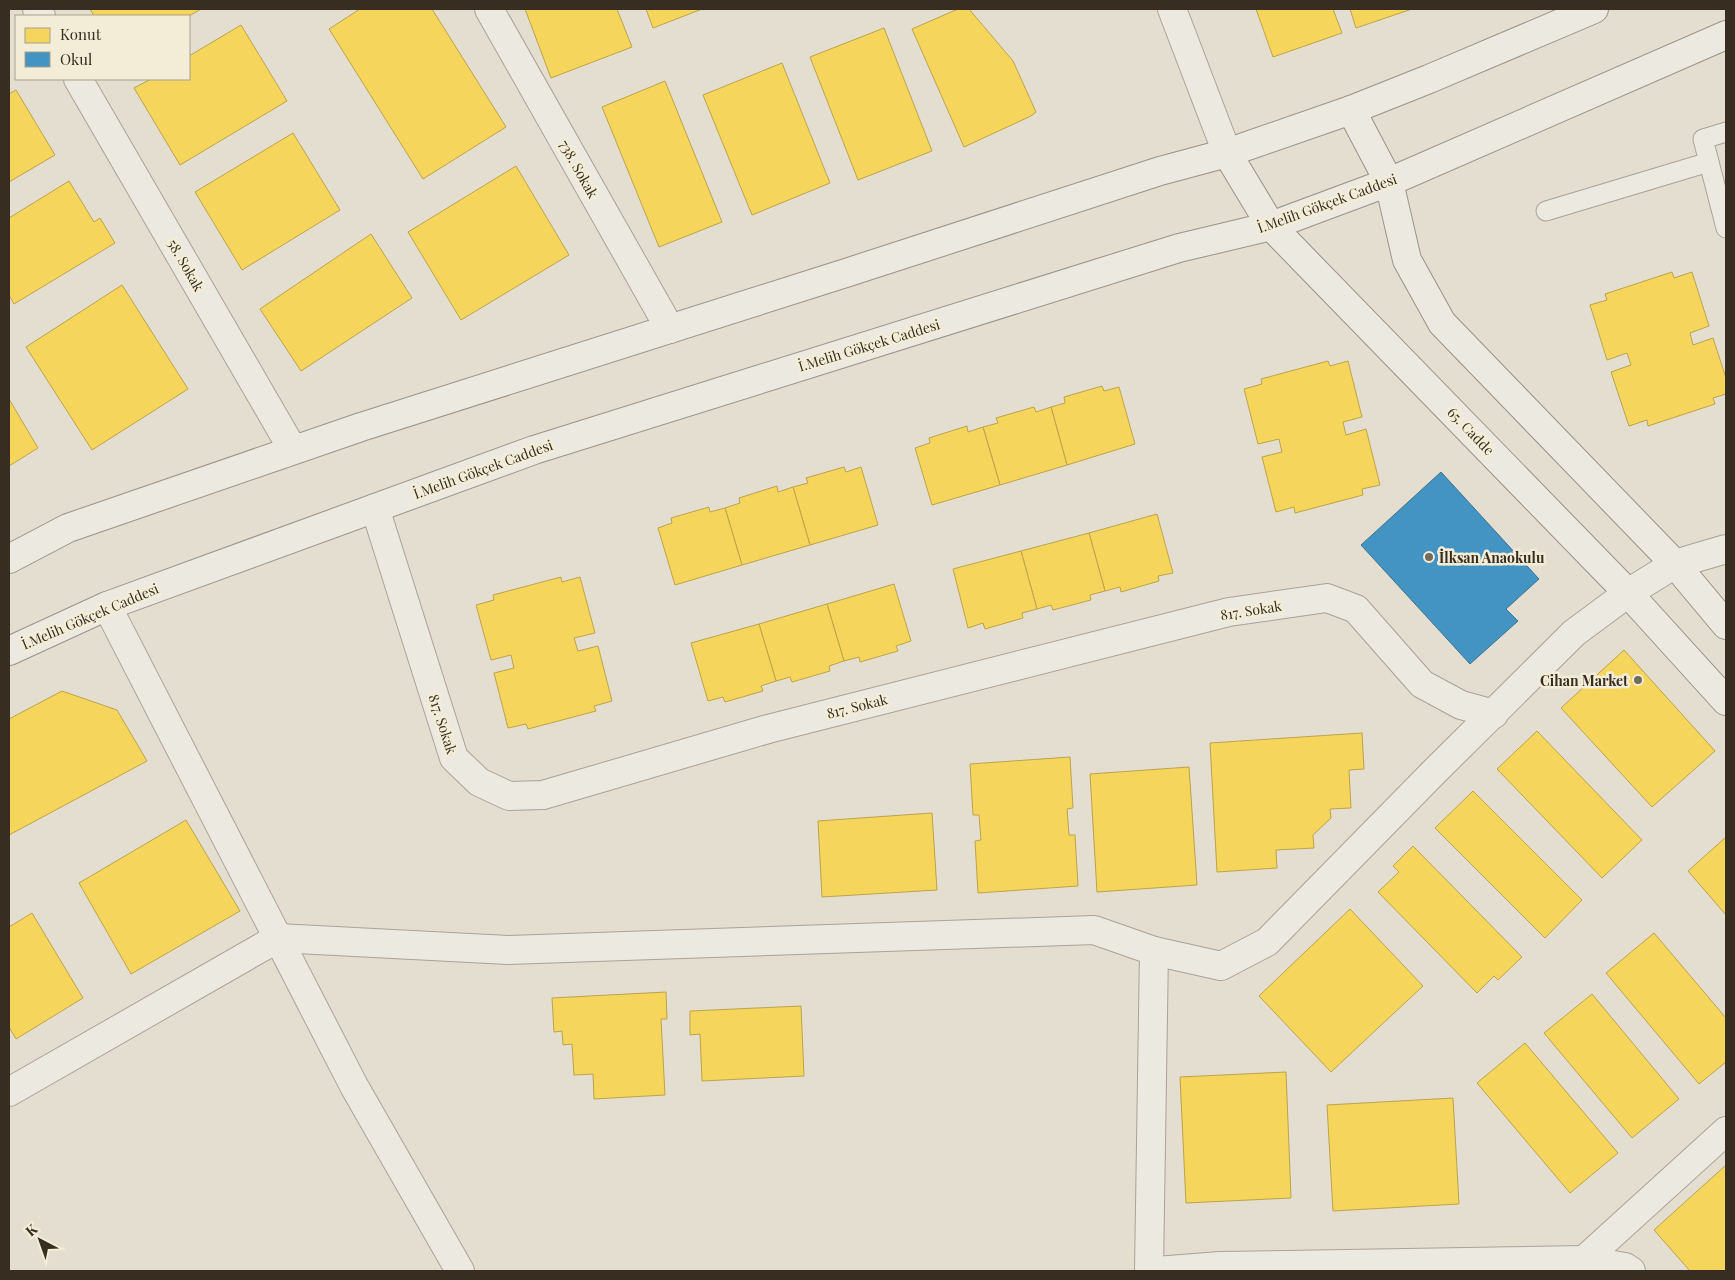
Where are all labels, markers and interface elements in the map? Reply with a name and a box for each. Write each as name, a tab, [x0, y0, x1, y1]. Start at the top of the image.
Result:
legend	[15, 15, 190, 80]
text: Konut	[60, 24, 102, 44]
text: Okul	[60, 49, 92, 69]
street label: 738. Sokak	[555, 137, 603, 202]
street label: İ.Melih Gökçek Caddesi	[1255, 169, 1399, 237]
street label: 58. Sokak	[163, 235, 209, 295]
street label: İ.Melih Gökçek Caddesi	[796, 314, 942, 376]
street label: 65. Cadde	[1443, 403, 1499, 459]
street label: İ.Melih Gökçek Caddesi	[411, 435, 555, 503]
place label: İlksan Anaokulu	[1439, 548, 1545, 567]
marker: İlksan Anaokulu	[1423, 551, 1435, 563]
street label: İ.Melih Gökçek Caddesi	[19, 579, 161, 653]
street label: 817. Sokak	[1219, 596, 1283, 624]
place label: Cihan Market	[1540, 671, 1628, 690]
marker: Cihan Market	[1632, 674, 1644, 686]
street label: 817. Sokak	[825, 689, 890, 723]
street label: 817. Sokak	[424, 692, 462, 757]
north arrow	[15, 1215, 65, 1265]
text: K	[21, 1219, 42, 1240]

